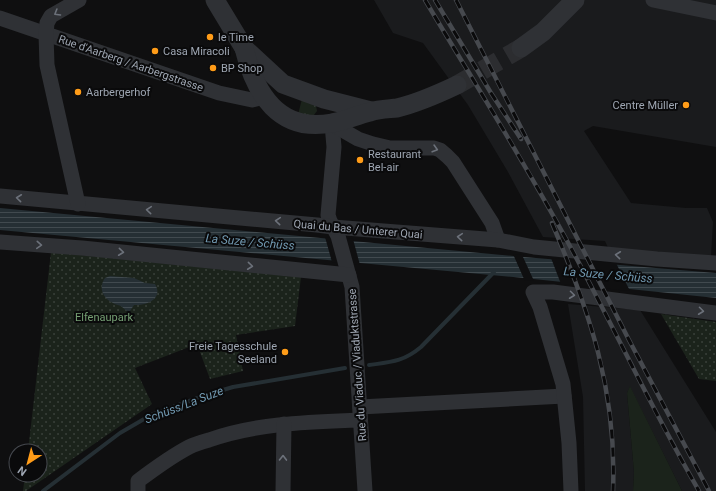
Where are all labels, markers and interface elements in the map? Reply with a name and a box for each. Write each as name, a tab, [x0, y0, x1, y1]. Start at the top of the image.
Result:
one-way arrow	[54, 8, 61, 15]
place label: le Time	[218, 31, 254, 44]
marker: le Time	[205, 32, 215, 42]
street label: Rue d'Aarberg / Aarbergstrasse	[57, 33, 205, 94]
place label: Casa Miracoli	[163, 45, 230, 58]
marker: Casa Miracoli	[150, 46, 160, 56]
place label: BP Shop	[221, 62, 263, 75]
marker: BP Shop	[208, 63, 218, 73]
place label: Aarbergerhof	[86, 86, 151, 99]
marker: Aarbergerhof	[73, 87, 83, 97]
place label: Centre Müller	[613, 99, 678, 112]
marker: Centre Müller	[681, 100, 691, 110]
one-way arrow	[432, 144, 439, 153]
place label: Restaurant Bel-air	[368, 148, 422, 174]
marker: Restaurant Bel-air	[355, 155, 365, 165]
one-way arrow	[16, 193, 22, 202]
one-way arrow	[146, 206, 152, 215]
one-way arrow	[275, 217, 281, 226]
street label: Quai du Bas / Unterer Quai	[293, 217, 423, 242]
water label: La Suze / Schüss	[205, 231, 295, 253]
one-way arrow	[456, 233, 463, 242]
one-way arrow	[36, 241, 42, 250]
one-way arrow	[118, 247, 124, 256]
one-way arrow	[615, 251, 621, 260]
one-way arrow	[247, 261, 253, 270]
water label: La Suze / Schüss	[563, 264, 653, 286]
street label: Rue du Viaduc / Viaduktstrasse	[346, 288, 369, 442]
one-way arrow	[569, 290, 575, 299]
one-way arrow	[698, 306, 704, 315]
park label: Elfenaupark	[75, 311, 133, 324]
place label: Freie Tagesschule Seeland	[189, 340, 277, 366]
marker: Freie Tagesschule Seeland	[280, 347, 290, 357]
water label: Schüss/La Suze	[143, 384, 225, 426]
north arrow	[8, 443, 48, 483]
one-way arrow	[279, 455, 288, 461]
text: N	[15, 463, 29, 478]

